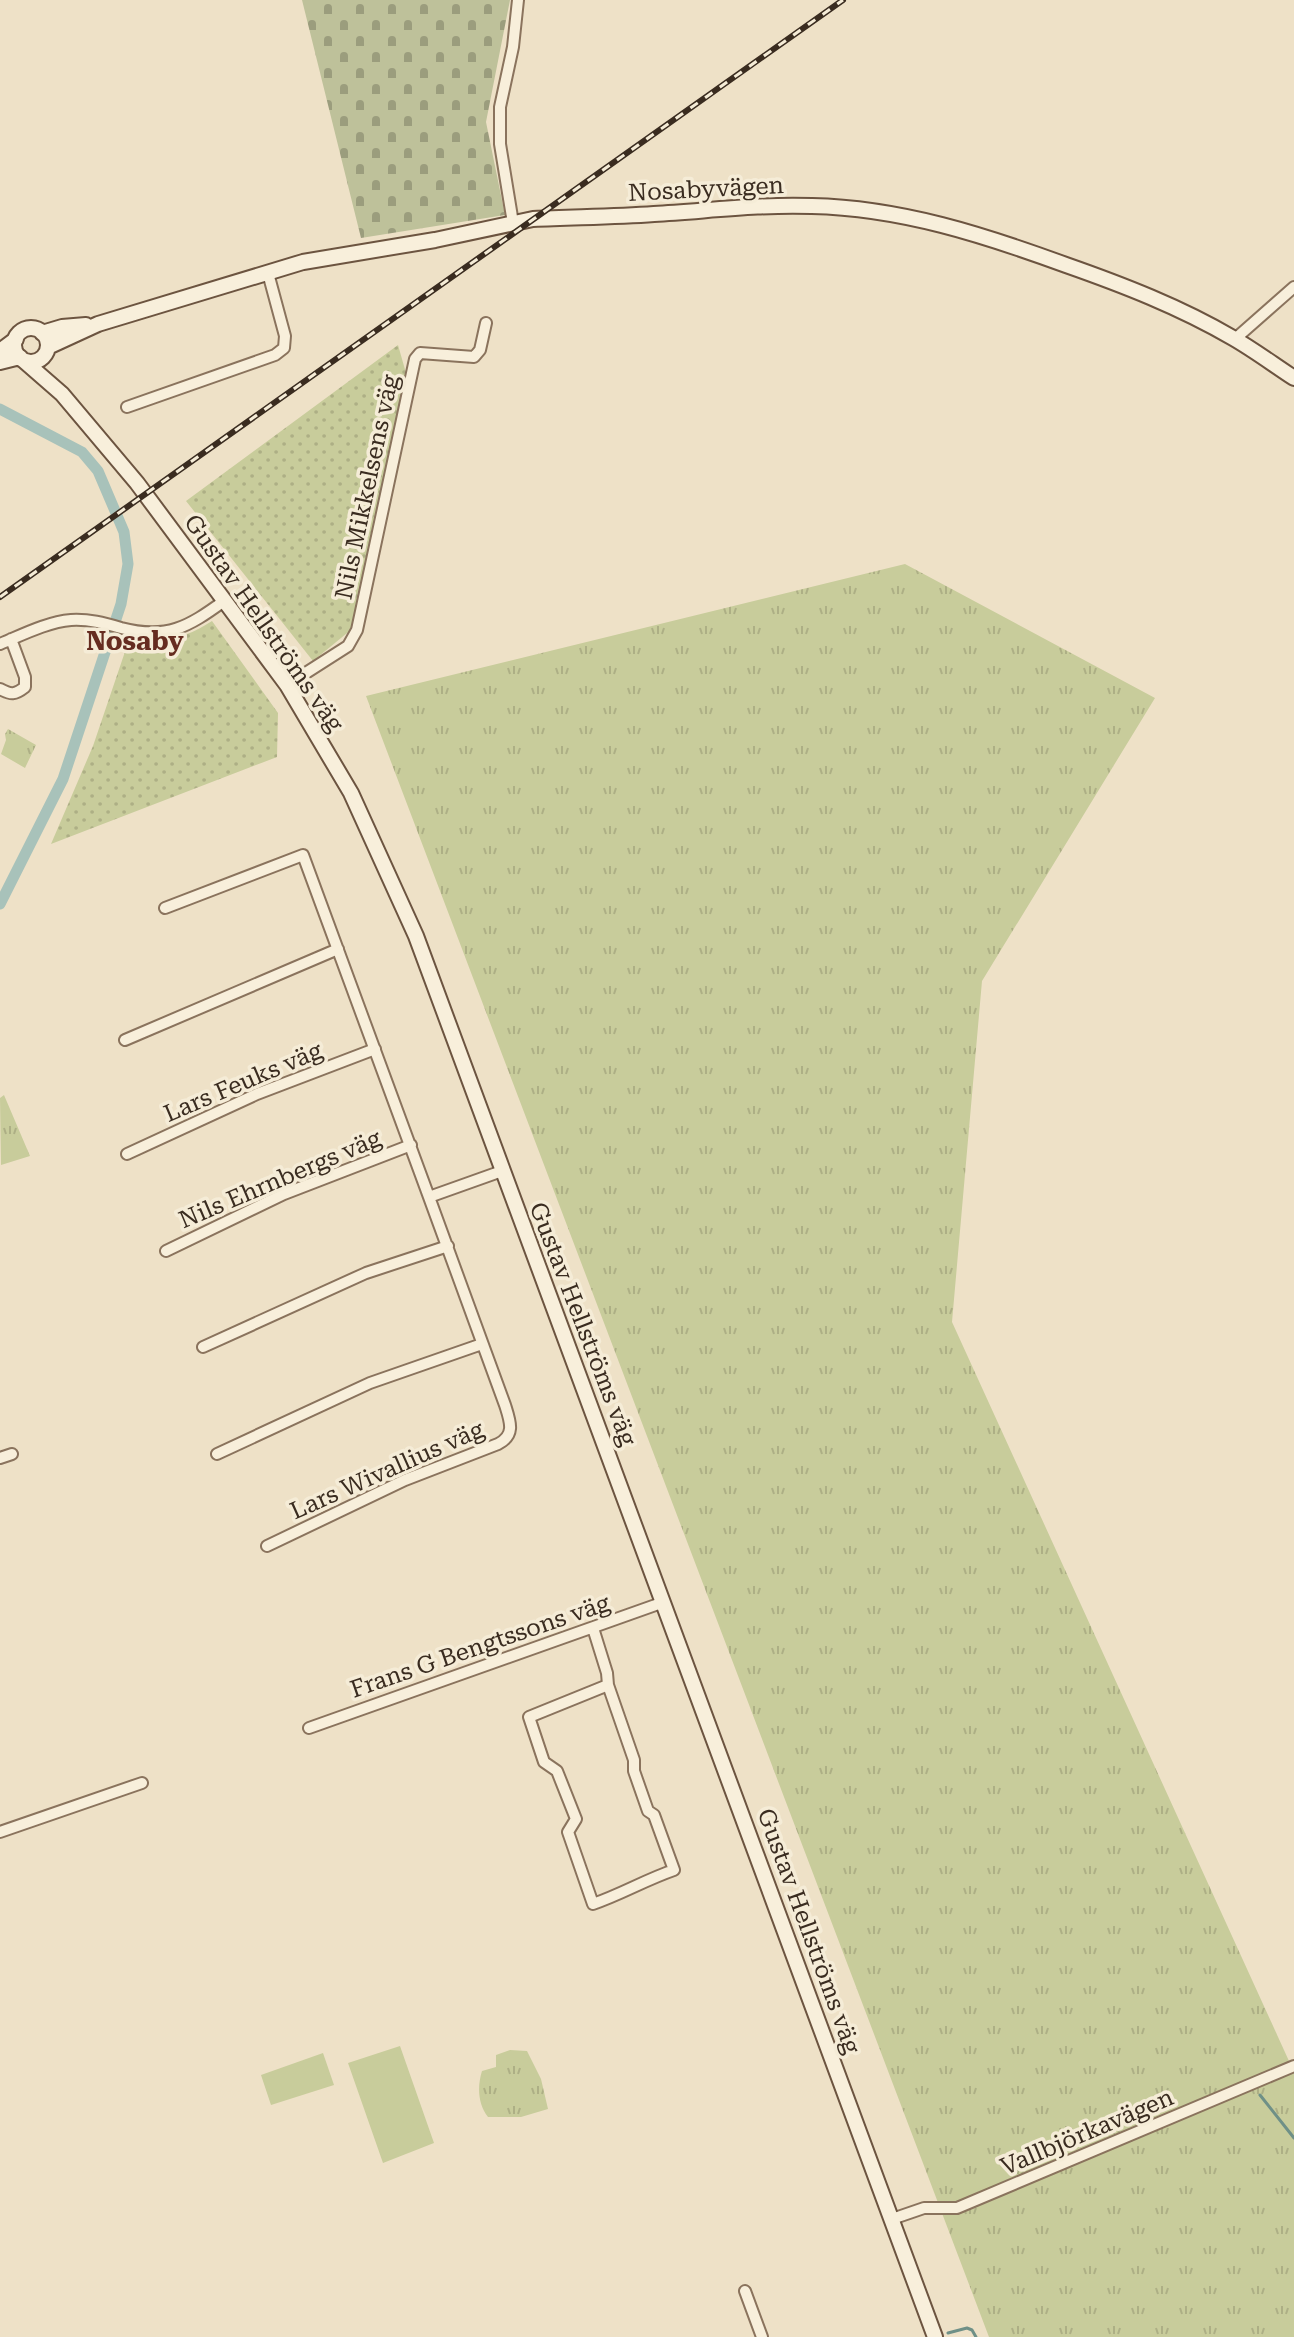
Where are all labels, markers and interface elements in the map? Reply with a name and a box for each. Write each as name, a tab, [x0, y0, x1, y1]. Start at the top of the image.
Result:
street label: Nosabyvägen	[627, 171, 785, 207]
street label: Nils Mikkelsens väg	[329, 372, 405, 602]
street label: Gustav Hellströms väg	[178, 509, 350, 737]
district label: Nosaby	[86, 626, 184, 656]
street label: Lars Feuks väg	[160, 1036, 327, 1128]
street label: Nils Ehrnbergs väg	[175, 1124, 386, 1234]
street label: Gustav Hellströms väg	[524, 1198, 643, 1450]
street label: Lars Wivallius väg	[286, 1415, 488, 1525]
street label: Frans G Bengtssons väg	[347, 1588, 614, 1704]
street label: Gustav Hellströms väg	[752, 1805, 866, 2058]
street label: Vallbjörkavägen	[996, 2083, 1178, 2181]

